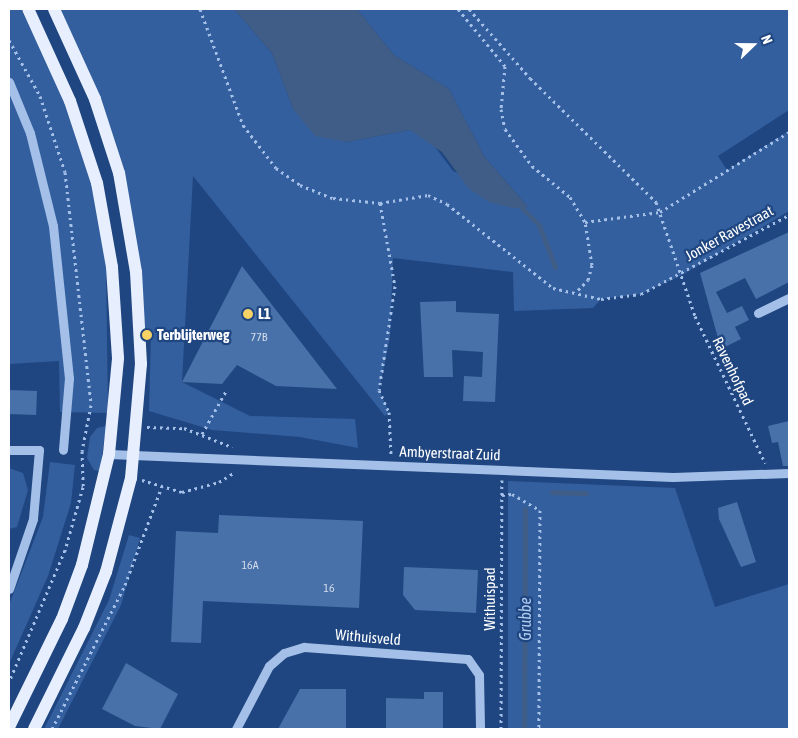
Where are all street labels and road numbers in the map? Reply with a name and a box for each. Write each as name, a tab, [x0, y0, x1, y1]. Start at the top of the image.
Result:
street label: Jonker Ravestraat	[682, 201, 776, 265]
street label: Ravenhofpad	[709, 334, 757, 408]
street label: Ambyerstraat Zuid	[399, 442, 501, 464]
street label: Withuispad	[481, 567, 499, 631]
street label: Withuisveld	[334, 625, 402, 649]

